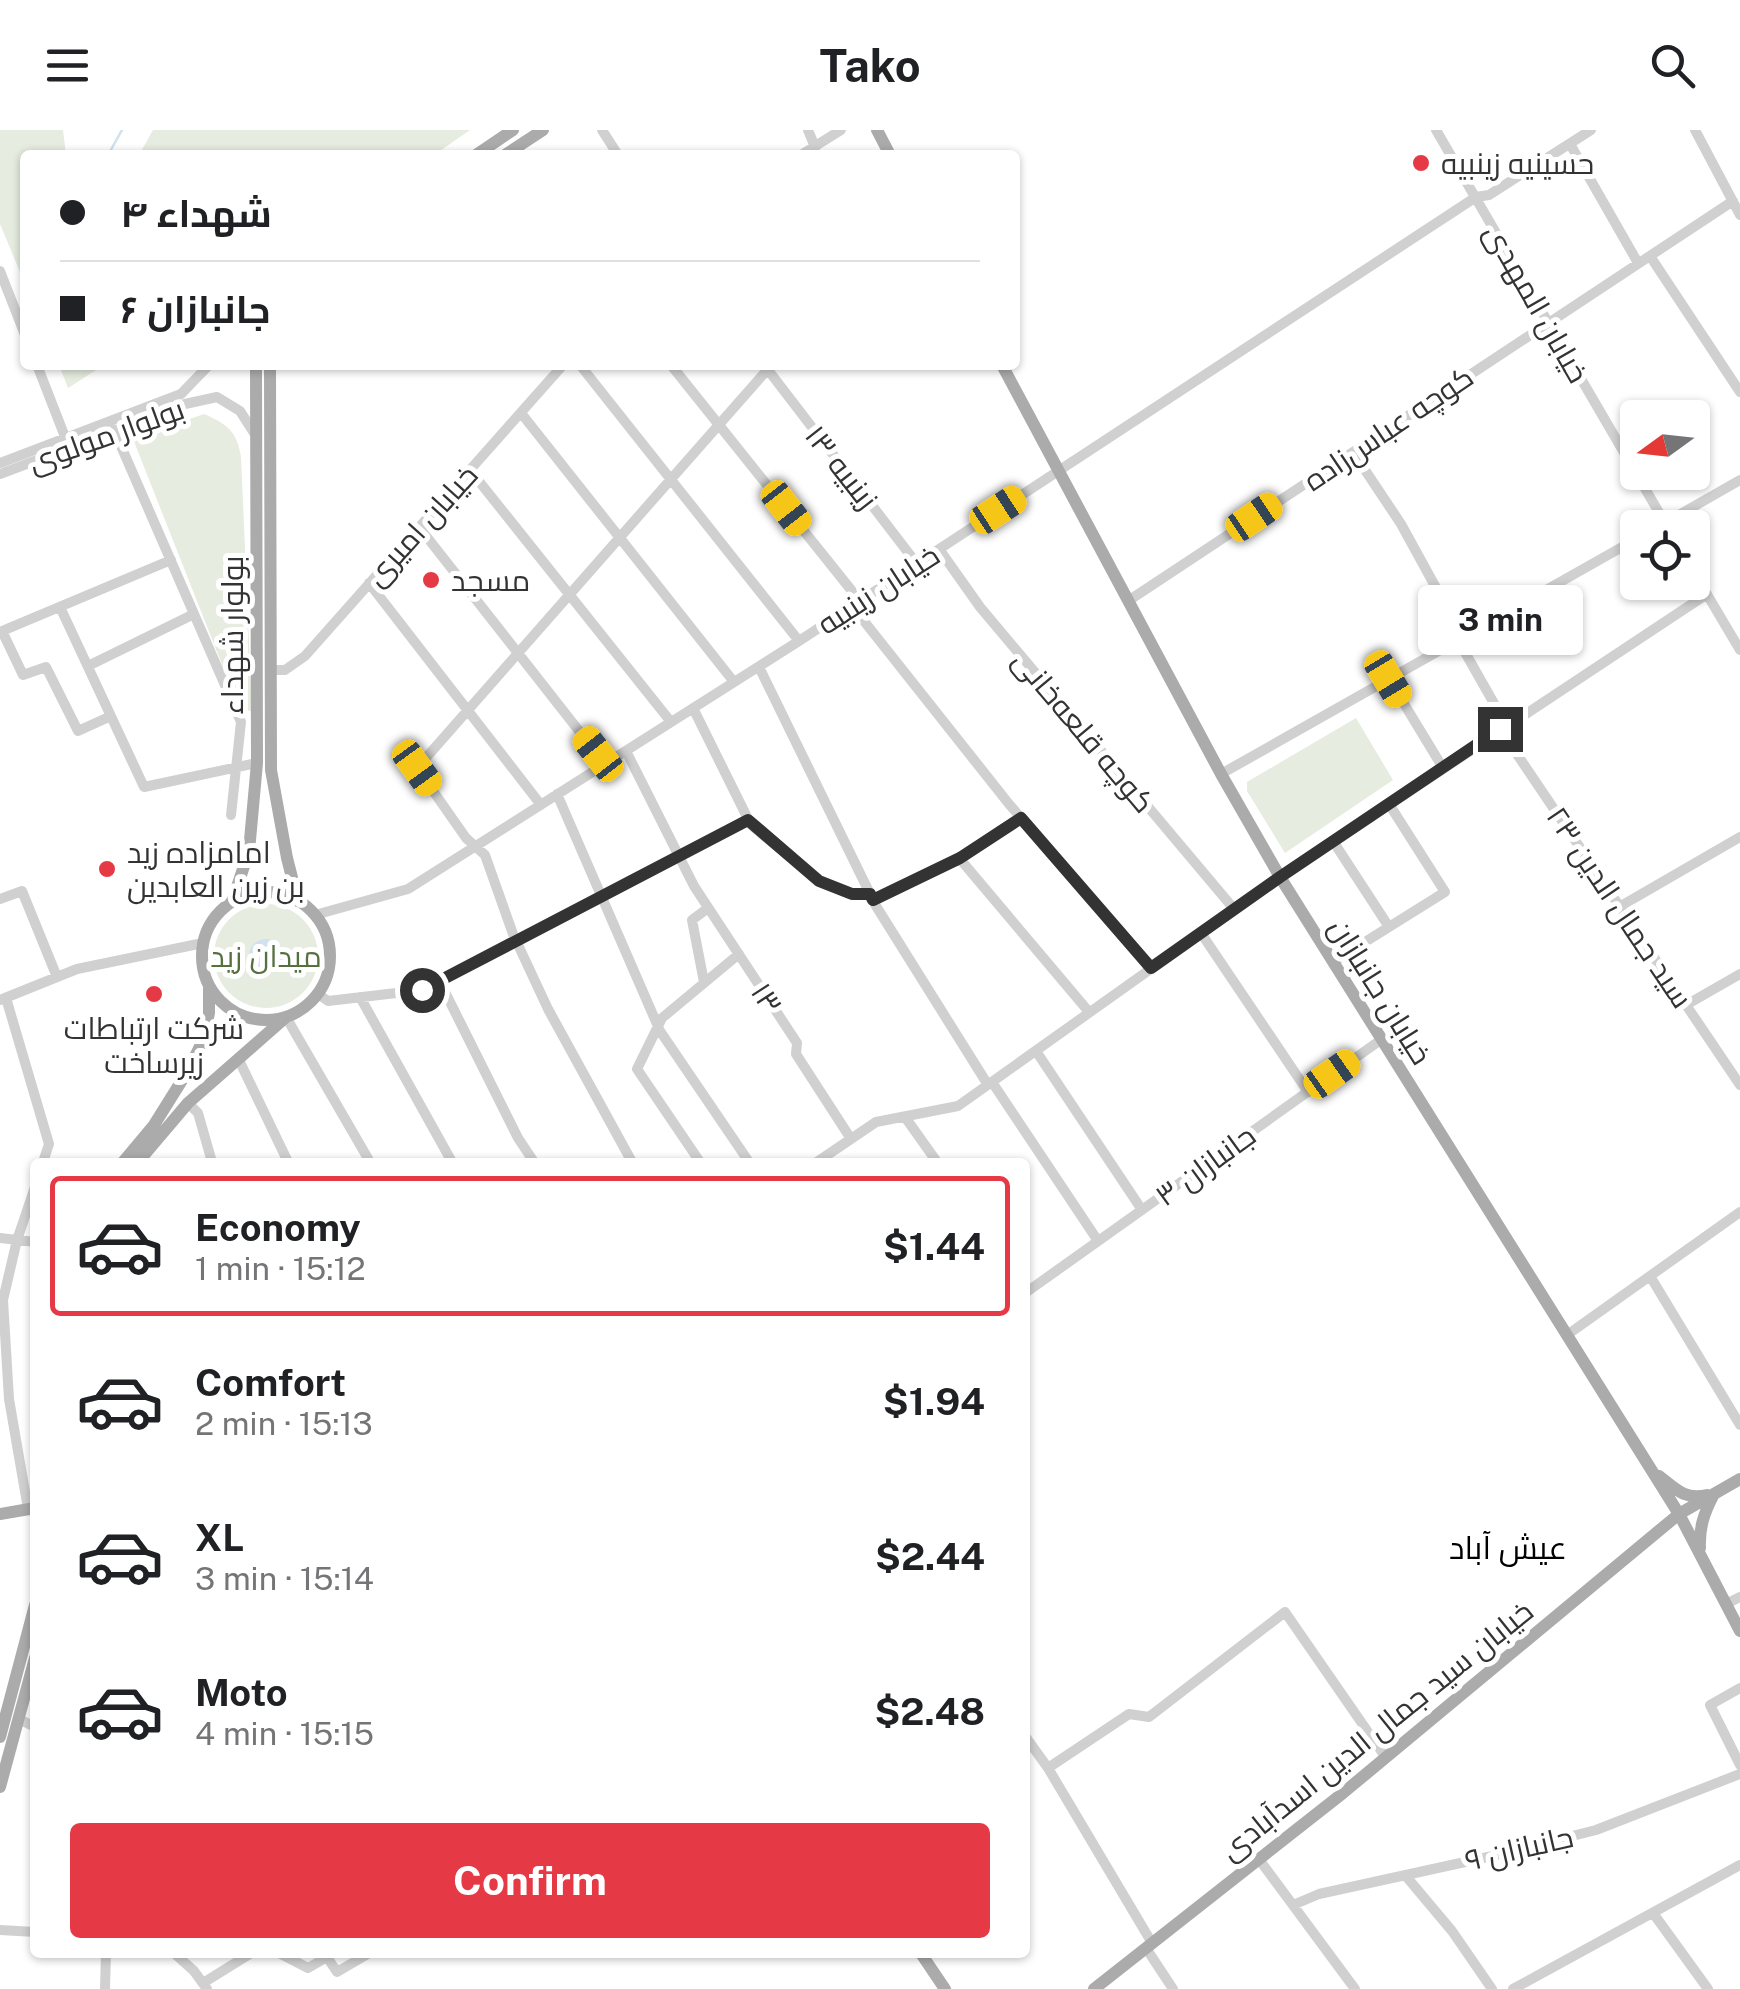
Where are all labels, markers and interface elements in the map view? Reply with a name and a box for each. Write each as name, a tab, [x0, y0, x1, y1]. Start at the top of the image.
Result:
icon: menu	[40, 38, 95, 93]
icon: search	[1645, 38, 1700, 93]
text: Tako	[819, 39, 921, 92]
place label: حسینیه زینبیه	[1441, 145, 1594, 181]
marker: حسینیه زینبیه	[1410, 152, 1432, 174]
text: شهداء ۴	[120, 191, 272, 236]
street label: خیابان المهدی	[1476, 217, 1597, 389]
text: جانبازان ۶	[120, 287, 270, 332]
street label: کوچه عباس‌زاده	[1296, 358, 1481, 500]
street label: بولوار مولوی	[23, 390, 189, 480]
north arrow	[1620, 400, 1710, 490]
map controls	[1620, 400, 1710, 600]
street label: زینبیه ۱۳	[798, 418, 886, 516]
street label: خیابان امیری	[357, 457, 485, 593]
car	[756, 475, 816, 541]
car	[965, 481, 1031, 539]
car	[1221, 488, 1287, 546]
button: locate	[1620, 510, 1710, 600]
street label: خیابان زینبیه	[810, 536, 946, 642]
street label: بولوار شهداء	[214, 555, 251, 715]
place label: مسجد	[451, 562, 530, 598]
marker: مسجد	[420, 569, 442, 591]
callout: 3 min	[1418, 584, 1582, 654]
text: 3 min	[1458, 601, 1543, 638]
street label: کوچه قلعه‌خانی	[1004, 642, 1162, 821]
car	[1360, 646, 1416, 712]
route end	[1478, 707, 1523, 752]
car	[568, 721, 628, 787]
car	[387, 735, 447, 801]
street label: سید جمال الدین ۲۳	[1539, 800, 1701, 1015]
place label: امامزاده زید بن زین العابدین	[127, 834, 305, 905]
marker: امامزاده زید بن زین العابدین	[96, 858, 118, 880]
street label: خیابان جانبازان	[1322, 911, 1440, 1071]
park label: میدان زید	[210, 938, 322, 974]
route start	[400, 968, 445, 1013]
street label: ۱۳	[744, 976, 790, 1020]
marker: شرکت ارتباطات زیرساخت	[143, 983, 165, 1005]
place label: شرکت ارتباطات زیرساخت	[64, 1010, 244, 1080]
car	[1299, 1045, 1365, 1103]
street label: جانبازان ۳	[1148, 1117, 1262, 1213]
icon: car	[75, 1201, 165, 1291]
text: Economy	[195, 1205, 361, 1250]
text: $1.44	[883, 1224, 985, 1269]
text: 1 min · 15:12	[195, 1250, 366, 1287]
icon: car	[75, 1356, 165, 1446]
text: Comfort	[195, 1360, 346, 1405]
text: $1.94	[883, 1379, 985, 1424]
text: 2 min · 15:13	[195, 1405, 373, 1442]
icon: car	[75, 1511, 165, 1601]
text: XL	[195, 1515, 244, 1560]
district label: عیش آباد	[1449, 1529, 1567, 1567]
text: $2.44	[875, 1534, 985, 1579]
text: 3 min · 15:14	[195, 1560, 374, 1597]
street label: خیابان سید جمال الدین اسدآبادی	[1212, 1593, 1540, 1868]
icon: car	[75, 1666, 165, 1756]
text: Moto	[195, 1670, 288, 1715]
text: $2.48	[874, 1689, 985, 1734]
text: 4 min · 15:15	[195, 1715, 374, 1752]
street label: جانبازان ۹	[1461, 1818, 1577, 1878]
button: Confirm	[70, 1823, 990, 1938]

